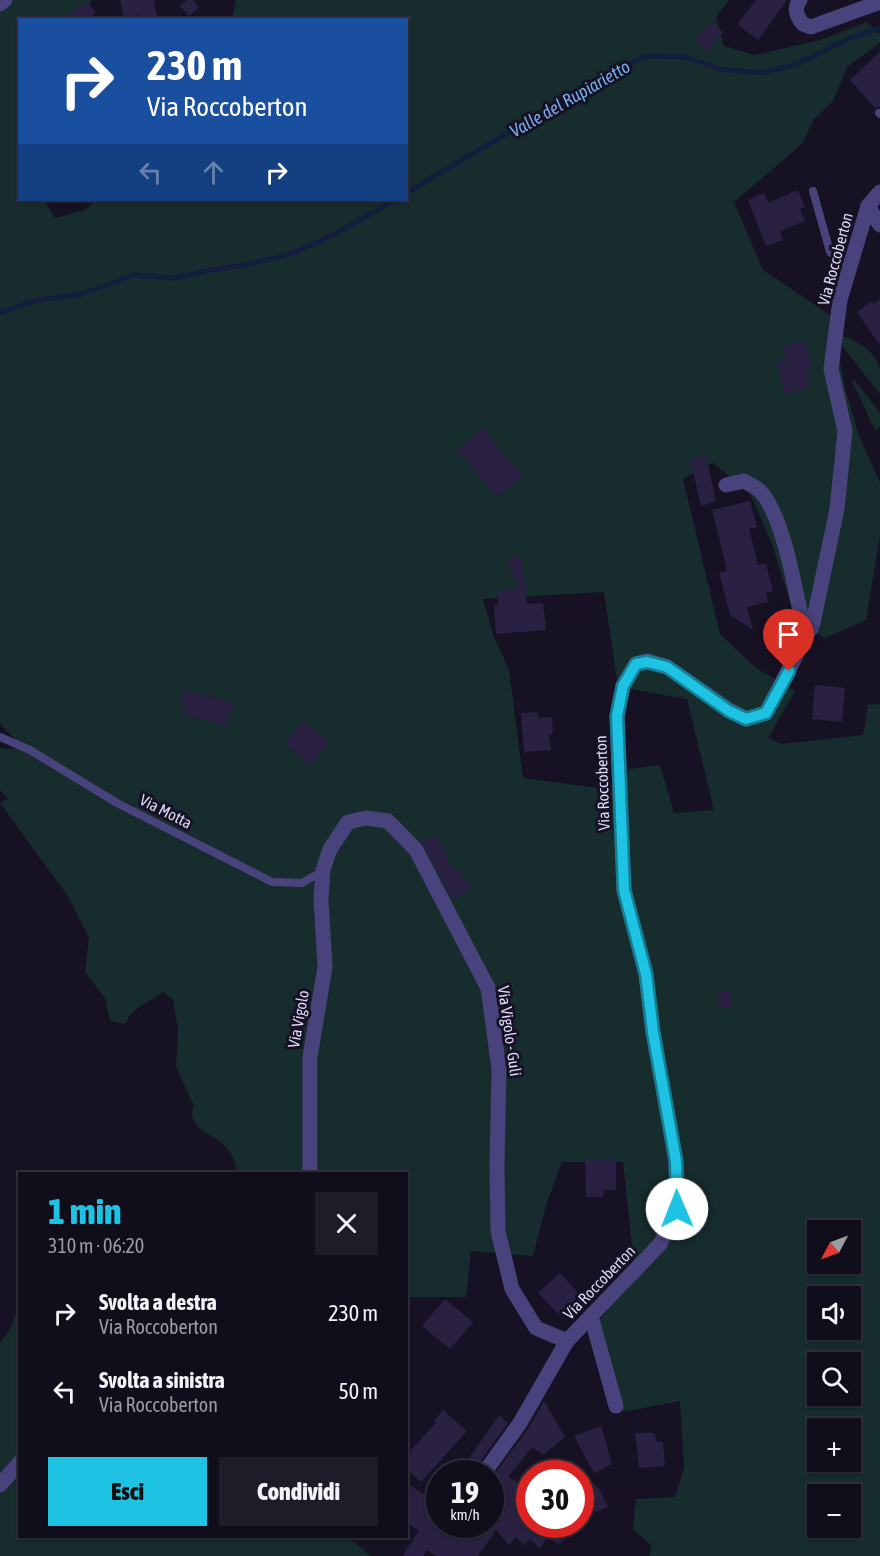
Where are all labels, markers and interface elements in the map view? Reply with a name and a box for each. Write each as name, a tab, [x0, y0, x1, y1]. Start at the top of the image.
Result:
text: 230 m	[147, 41, 242, 89]
icon: right	[48, 42, 126, 120]
water label: Valle del Rupiarietto	[506, 56, 634, 142]
text: Via Roccoberton	[147, 91, 308, 122]
icon: left	[134, 156, 167, 189]
icon: ahead	[197, 156, 230, 189]
icon: right	[260, 156, 293, 189]
street label: Via Roccoberton	[814, 211, 856, 307]
pin	[763, 609, 814, 671]
icon: arrive	[772, 618, 805, 651]
street label: Via Roccoberton	[591, 735, 613, 831]
street label: Via Motta	[137, 790, 195, 832]
street label: Via Vigolo - Guli	[494, 985, 525, 1077]
street label: Via Vigolo	[284, 989, 313, 1049]
position arrow	[645, 1177, 709, 1241]
text: 1 min	[48, 1190, 122, 1232]
button: close	[315, 1192, 378, 1255]
north arrow	[807, 1220, 861, 1274]
map controls	[807, 1220, 861, 1538]
text: 310 m · 06:20	[48, 1234, 144, 1257]
street label: Via Roccoberton	[559, 1242, 639, 1322]
button: sound	[807, 1286, 861, 1340]
text: Svolta a destra	[99, 1289, 217, 1315]
icon: right	[48, 1297, 81, 1330]
text: 230 m	[328, 1300, 378, 1326]
text: Via Roccoberton	[99, 1315, 218, 1338]
button: search	[807, 1352, 861, 1406]
text: Svolta a sinistra	[99, 1367, 225, 1393]
icon: left	[48, 1375, 81, 1408]
text: 50 m	[338, 1378, 378, 1404]
text: Via Roccoberton	[99, 1393, 218, 1416]
button: +	[807, 1418, 861, 1472]
button: Esci	[48, 1457, 207, 1526]
button: Condividi	[219, 1457, 378, 1526]
speed limit sign: 30	[516, 1460, 594, 1538]
text: 19	[451, 1475, 479, 1509]
button: −	[807, 1484, 861, 1538]
text: km/h	[450, 1506, 480, 1523]

